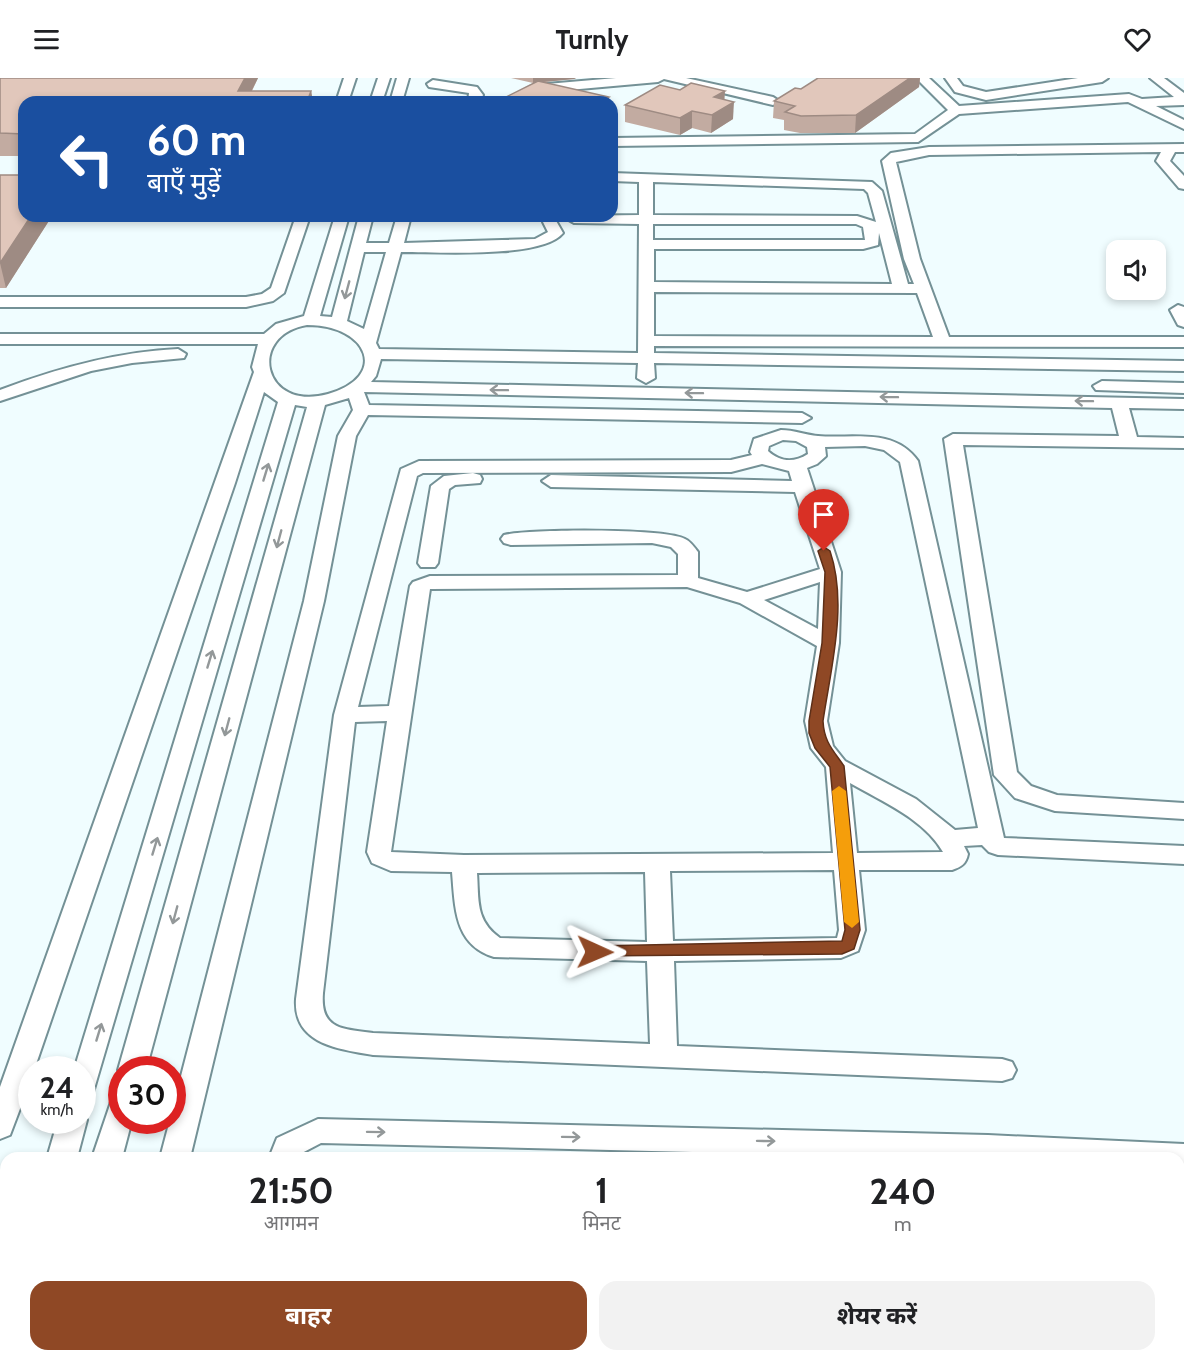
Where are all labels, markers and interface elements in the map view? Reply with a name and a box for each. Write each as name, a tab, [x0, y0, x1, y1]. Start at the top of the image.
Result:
icon: menu	[30, 23, 63, 56]
text: Turnly	[556, 23, 628, 56]
icon: heart	[1121, 23, 1154, 56]
text: 60 m	[147, 114, 246, 166]
icon: left	[48, 120, 126, 198]
text: बाएँ मुड़ें	[147, 166, 221, 199]
map controls	[1106, 240, 1166, 300]
button: sound	[1106, 240, 1166, 300]
one-way arrow	[341, 280, 352, 299]
one-way arrow	[489, 384, 509, 396]
one-way arrow	[684, 387, 704, 399]
one-way arrow	[879, 391, 899, 402]
one-way arrow	[1074, 395, 1094, 407]
one-way arrow	[261, 463, 272, 482]
pin	[798, 489, 849, 551]
icon: arrive	[807, 498, 840, 531]
one-way arrow	[272, 529, 284, 548]
one-way arrow	[205, 650, 216, 669]
one-way arrow	[220, 717, 232, 736]
one-way arrow	[150, 836, 161, 855]
one-way arrow	[168, 905, 180, 924]
position arrow	[563, 920, 627, 984]
one-way arrow	[94, 1023, 105, 1042]
speed limit sign: 30	[108, 1056, 186, 1134]
text: 24	[40, 1069, 74, 1106]
text: km/h	[41, 1101, 73, 1119]
one-way arrow	[366, 1126, 386, 1138]
one-way arrow	[561, 1131, 581, 1142]
one-way arrow	[755, 1136, 775, 1147]
text: 21:50	[249, 1168, 334, 1212]
text: 1	[595, 1168, 608, 1212]
text: 240	[869, 1169, 936, 1213]
text: आगमन	[264, 1211, 319, 1235]
text: मिनट	[582, 1211, 621, 1235]
text: m	[894, 1212, 912, 1236]
button: बाहर	[30, 1281, 587, 1350]
button: शेयर करें	[599, 1281, 1155, 1350]

